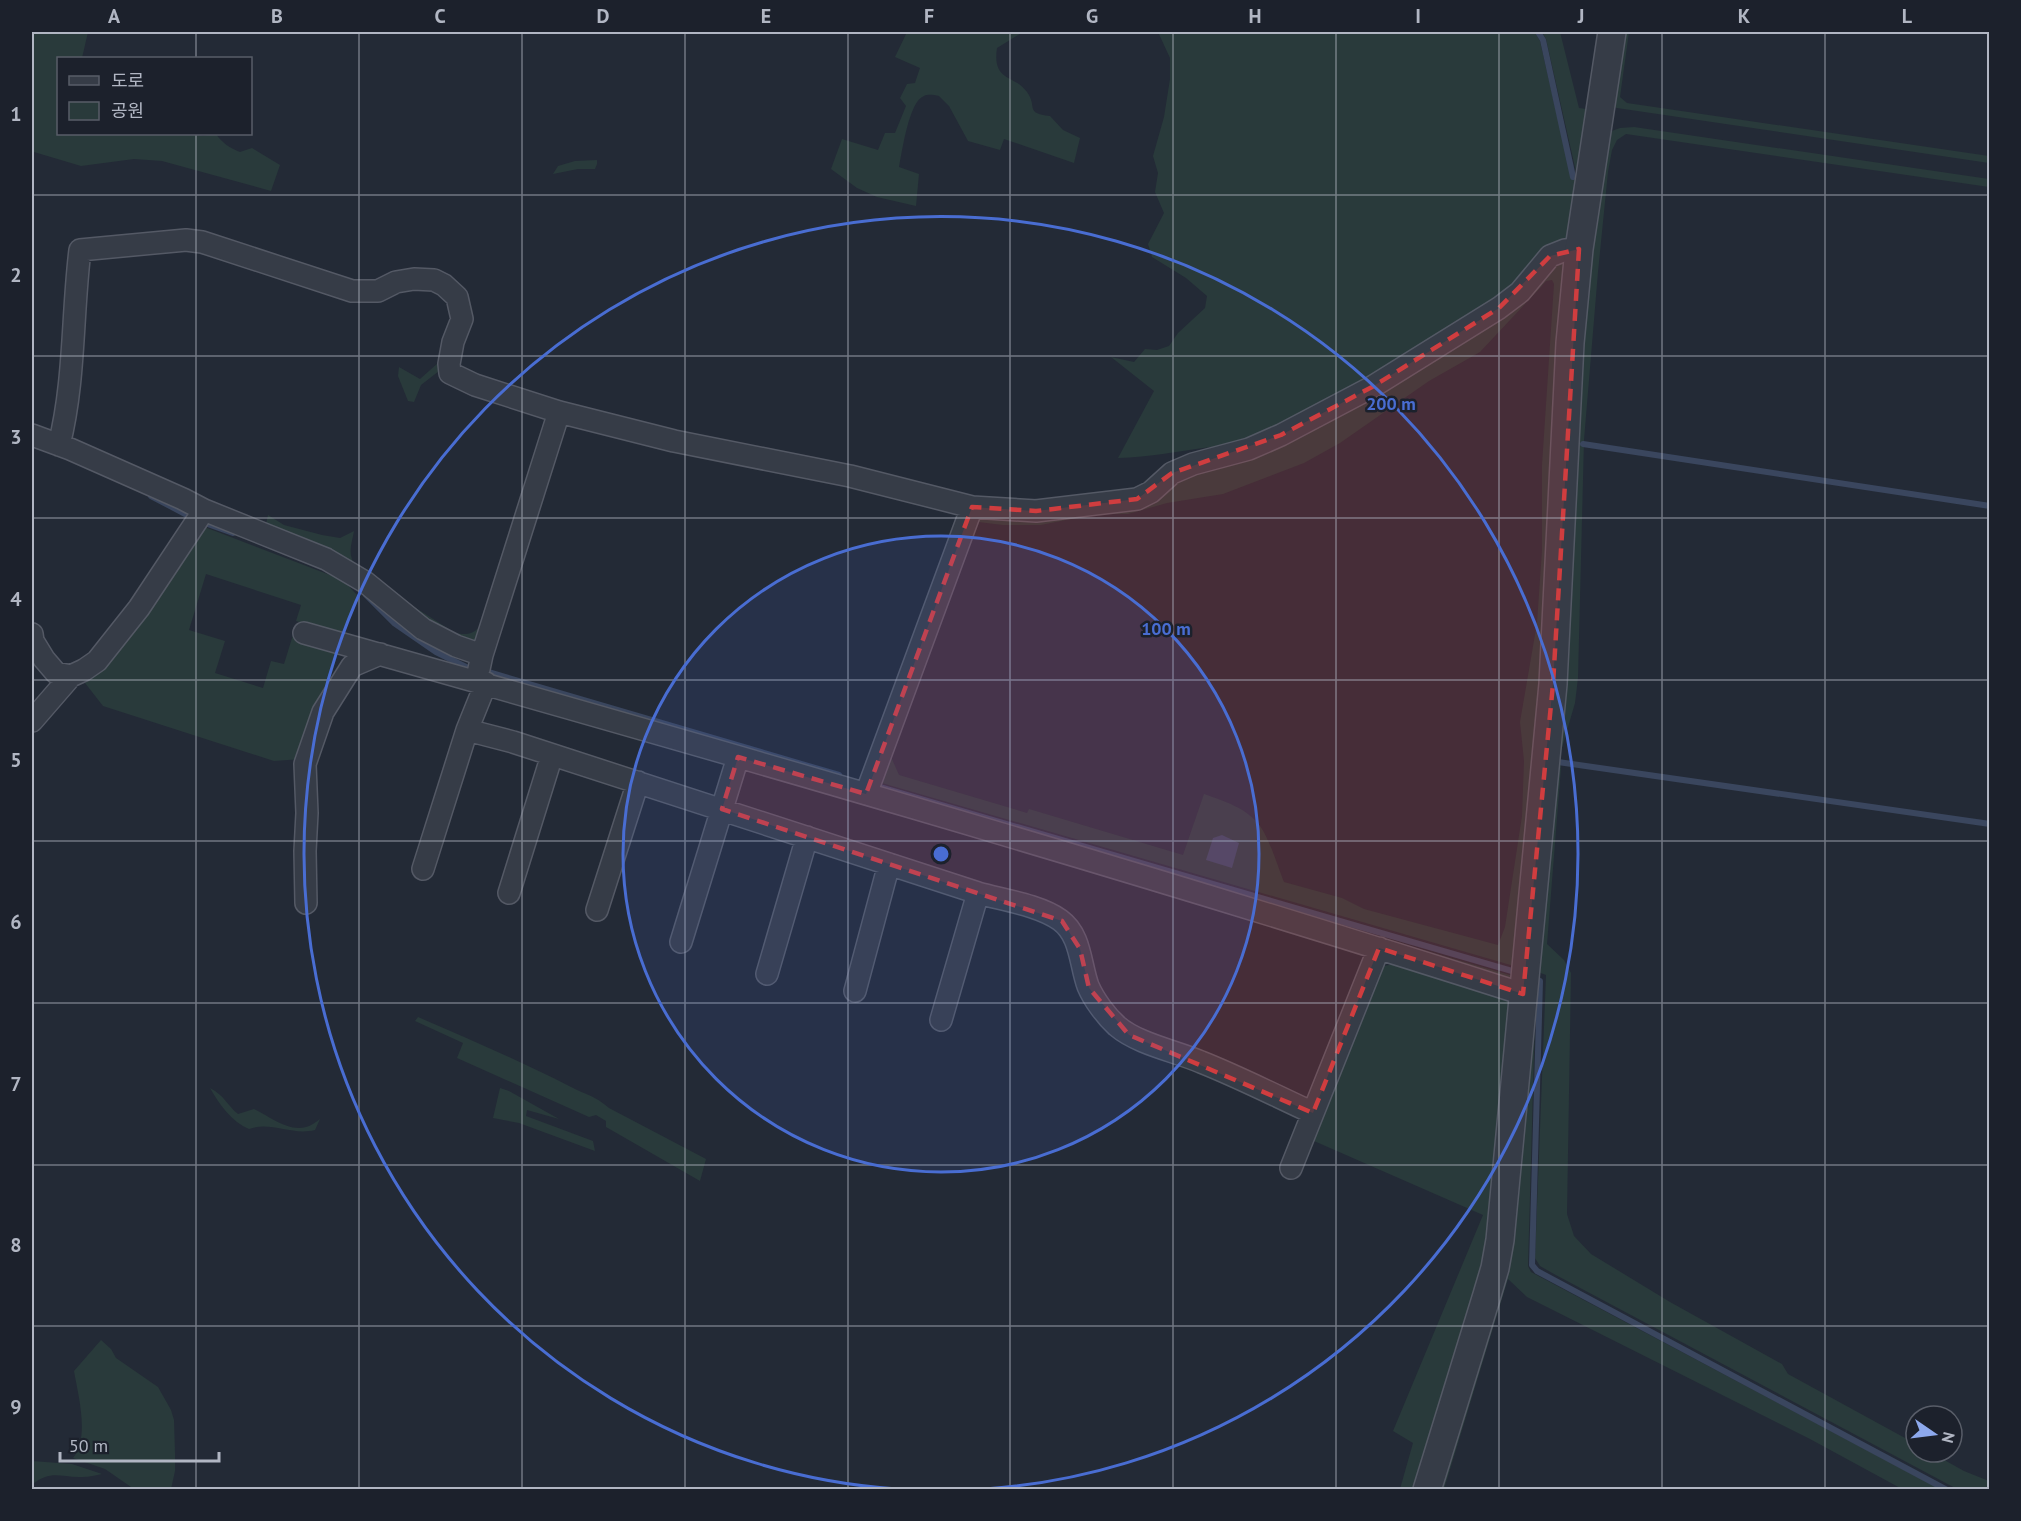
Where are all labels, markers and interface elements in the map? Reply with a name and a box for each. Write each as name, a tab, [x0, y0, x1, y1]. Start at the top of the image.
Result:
text: A	[108, 3, 121, 29]
text: B	[271, 3, 283, 29]
text: C	[434, 3, 446, 29]
text: D	[597, 3, 610, 29]
text: E	[761, 3, 771, 29]
text: F	[924, 3, 934, 29]
text: G	[1086, 3, 1098, 29]
text: H	[1248, 3, 1262, 29]
text: I	[1415, 3, 1421, 29]
text: J	[1577, 3, 1584, 29]
text: K	[1738, 3, 1751, 29]
text: L	[1902, 3, 1913, 29]
legend	[57, 57, 252, 135]
text: 도로	[111, 69, 144, 92]
text: 공원	[111, 99, 144, 122]
text: 1	[10, 101, 22, 127]
text: 2	[10, 262, 22, 288]
text: 200 m	[1366, 392, 1416, 415]
text: 3	[10, 424, 22, 450]
text: 4	[10, 586, 22, 612]
text: 100 m	[1141, 617, 1191, 640]
text: 5	[10, 747, 22, 773]
centre of rings	[931, 844, 951, 864]
text: 6	[10, 909, 22, 935]
text: 7	[10, 1071, 22, 1097]
text: 8	[10, 1232, 22, 1258]
text: 9	[10, 1394, 22, 1420]
north arrow	[1904, 1404, 1964, 1464]
scale bar	[60, 1425, 219, 1463]
text: N	[1938, 1430, 1960, 1445]
text: 50 m	[69, 1434, 108, 1457]

